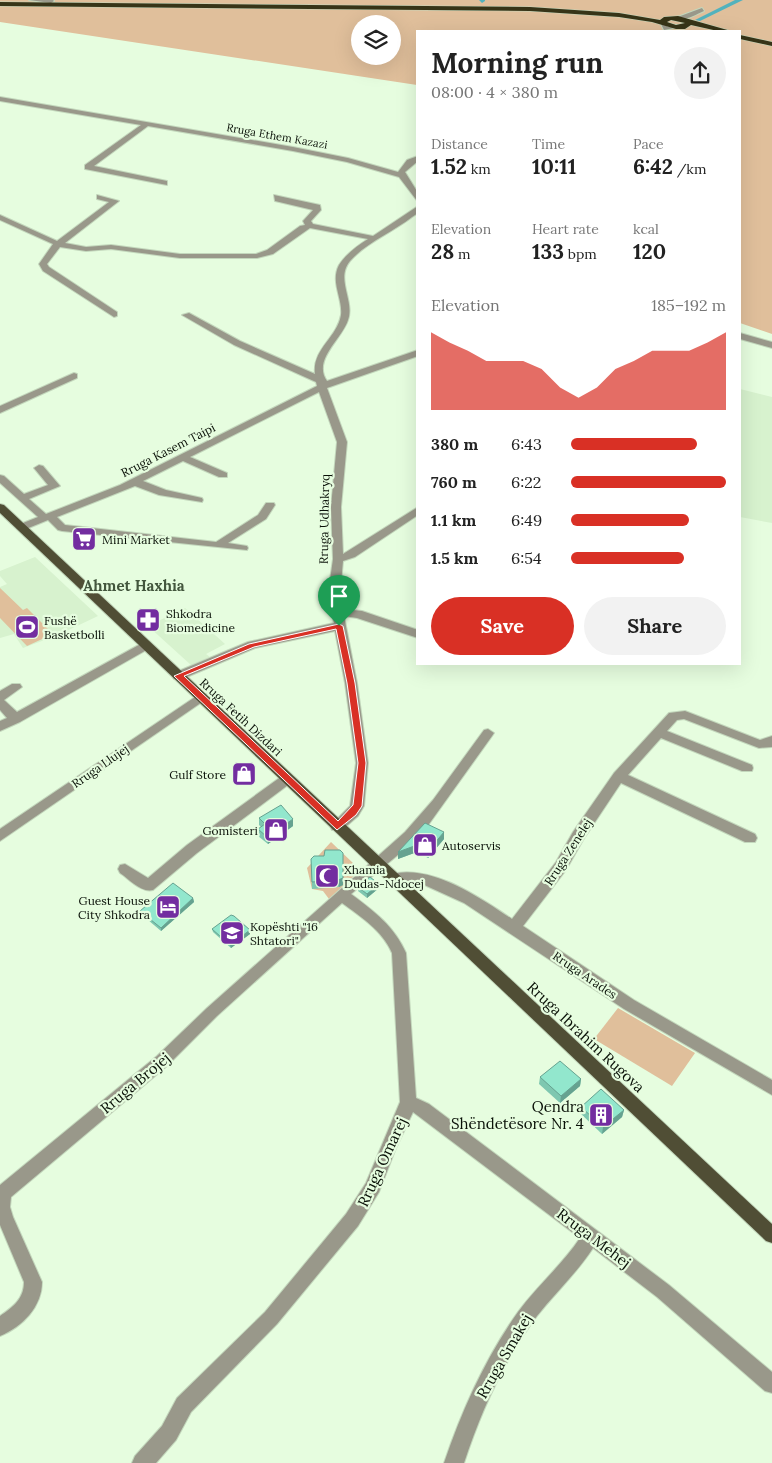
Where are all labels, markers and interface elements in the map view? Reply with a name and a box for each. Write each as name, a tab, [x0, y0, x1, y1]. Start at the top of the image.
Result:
map controls	[351, 15, 401, 65]
button: layers	[351, 15, 401, 65]
text: Morning run	[431, 45, 603, 81]
button: share	[674, 47, 726, 99]
text: 08:00 · 4 × 380 m	[431, 82, 558, 102]
street label: Rruga Ethem Kazazi	[225, 120, 329, 152]
text: Distance	[431, 135, 488, 153]
text: Time	[532, 135, 565, 153]
text: Pace	[633, 135, 664, 153]
text: 1.52	[431, 153, 467, 180]
text: 10:11	[532, 153, 576, 180]
text: 6:42	[633, 153, 673, 180]
text: km	[467, 160, 491, 178]
text: /km	[673, 160, 706, 178]
text: Elevation	[431, 220, 491, 238]
text: Heart rate	[532, 220, 599, 238]
text: kcal	[633, 220, 659, 238]
text: 28	[431, 238, 454, 265]
text: 133	[532, 238, 564, 265]
text: 120	[633, 238, 666, 265]
text: m	[454, 245, 470, 263]
text: bpm	[564, 245, 597, 263]
text: Elevation	[431, 295, 500, 315]
text: 185–192 m	[651, 295, 726, 315]
street label: Rruga Kasem Taipi	[118, 420, 218, 480]
text: 380 m	[431, 434, 478, 454]
text: 6:43	[511, 434, 542, 454]
text: 760 m	[431, 472, 477, 492]
text: 6:22	[511, 472, 541, 492]
street label: Rruga Udhakryq	[316, 474, 332, 564]
text: 1.1 km	[431, 510, 476, 530]
text: 6:49	[511, 510, 542, 530]
supermarket icon: Mini Market	[71, 526, 97, 552]
place label: Mini Market	[102, 532, 170, 547]
text: 1.5 km	[431, 548, 478, 568]
text: 6:54	[511, 548, 542, 568]
pin	[318, 575, 360, 626]
district label: Ahmet Haxhia	[83, 576, 185, 595]
icon: arrive	[325, 582, 353, 610]
button: Save	[431, 597, 574, 655]
button: Share	[584, 597, 726, 655]
place label: Shkodra Biomedicine	[166, 606, 236, 635]
pharmacy icon: Shkodra Biomedicine	[135, 607, 161, 633]
place label: Fushë Basketbolli	[44, 613, 105, 642]
sports icon: Fushë Basketbolli	[14, 614, 40, 640]
street label: Rruga Fetih Dizdari	[197, 675, 285, 759]
street label: Rruga Llujej	[69, 741, 131, 791]
shop icon: Gulf Store	[231, 761, 257, 787]
place label: Gulf Store	[169, 767, 226, 782]
street label: Rruga Zenelej	[541, 816, 595, 888]
shop icon: Gomisteri	[263, 817, 289, 843]
place label: Gomisteri	[202, 823, 258, 838]
shop icon: Autoservis	[412, 832, 438, 858]
place label: Autoservis	[441, 838, 501, 853]
place label: Xhamia Dudas-Ndocej	[344, 862, 424, 891]
mosque icon: Xhamia Dudas-Ndocej	[314, 863, 340, 889]
place label: Guest House City Shkodra	[78, 893, 150, 922]
hotel icon: Guest House City Shkodra	[155, 894, 181, 920]
place label: Kopështi "16 Shtatori"	[250, 919, 318, 948]
school or university icon: Kopështi "16 Shtatori"	[219, 920, 245, 946]
street label: Rruga Arades	[550, 948, 620, 1002]
street label: Rruga Ibrahim Rugova	[523, 978, 649, 1097]
street label: Rruga Brojej	[96, 1048, 174, 1118]
place label: Qendra Shëndetësore Nr. 4	[451, 1097, 584, 1133]
building icon: Qendra Shëndetësore Nr. 4	[588, 1102, 614, 1128]
street label: Rruga Omarej	[353, 1114, 411, 1210]
street label: Rruga Mehej	[553, 1204, 635, 1272]
street label: Rruga Smakej	[472, 1310, 536, 1402]

